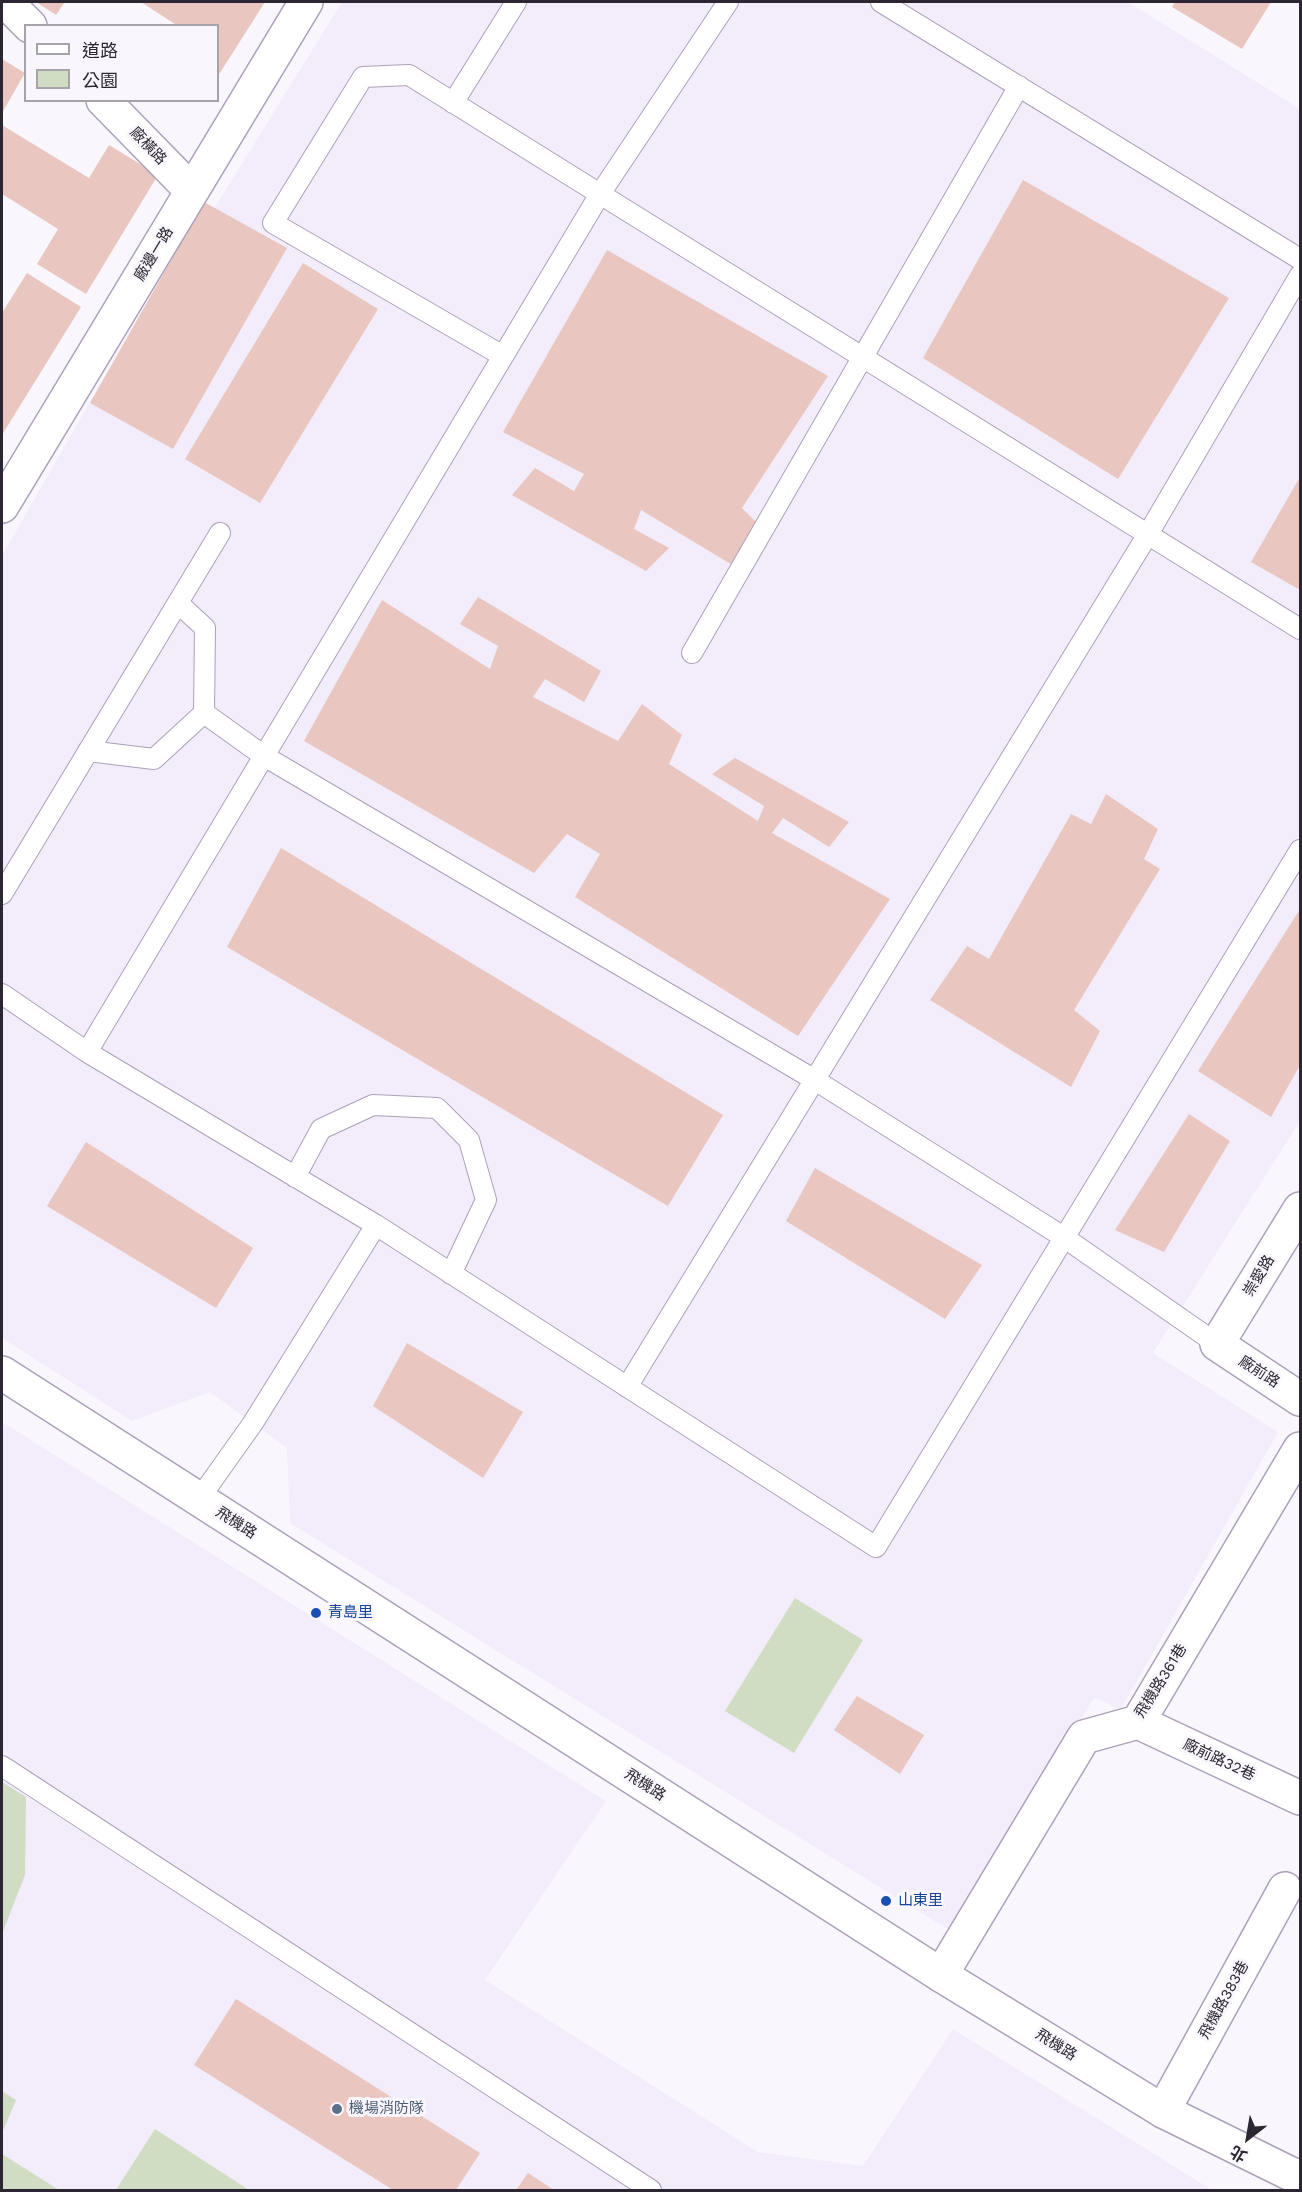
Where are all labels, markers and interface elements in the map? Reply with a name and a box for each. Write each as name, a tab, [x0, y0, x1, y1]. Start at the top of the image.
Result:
legend	[24, 24, 219, 102]
text: 道路	[82, 40, 118, 61]
text: 公園	[82, 70, 118, 91]
street label: 廠橫路	[126, 124, 170, 168]
street label: 廠邊一路	[131, 224, 177, 284]
street label: 崇愛路	[1240, 1252, 1278, 1300]
street label: 廠前路	[1235, 1352, 1283, 1392]
street label: 飛機路	[212, 1503, 260, 1543]
place label: 青島里	[328, 1604, 373, 1622]
marker: 青島里	[309, 1606, 323, 1620]
street label: 飛機路361巷	[1131, 1641, 1191, 1721]
street label: 廠前路32巷	[1180, 1735, 1258, 1785]
street label: 飛機路	[621, 1765, 669, 1805]
place label: 山東里	[898, 1892, 943, 1910]
marker: 山東里	[879, 1894, 893, 1908]
street label: 飛機路383巷	[1195, 1958, 1253, 2042]
street label: 飛機路	[1032, 2025, 1080, 2065]
place label: 機場消防隊	[349, 2100, 424, 2118]
marker: 機場消防隊	[330, 2102, 344, 2116]
north arrow	[1218, 2108, 1278, 2168]
text: 北	[1227, 2142, 1250, 2166]

